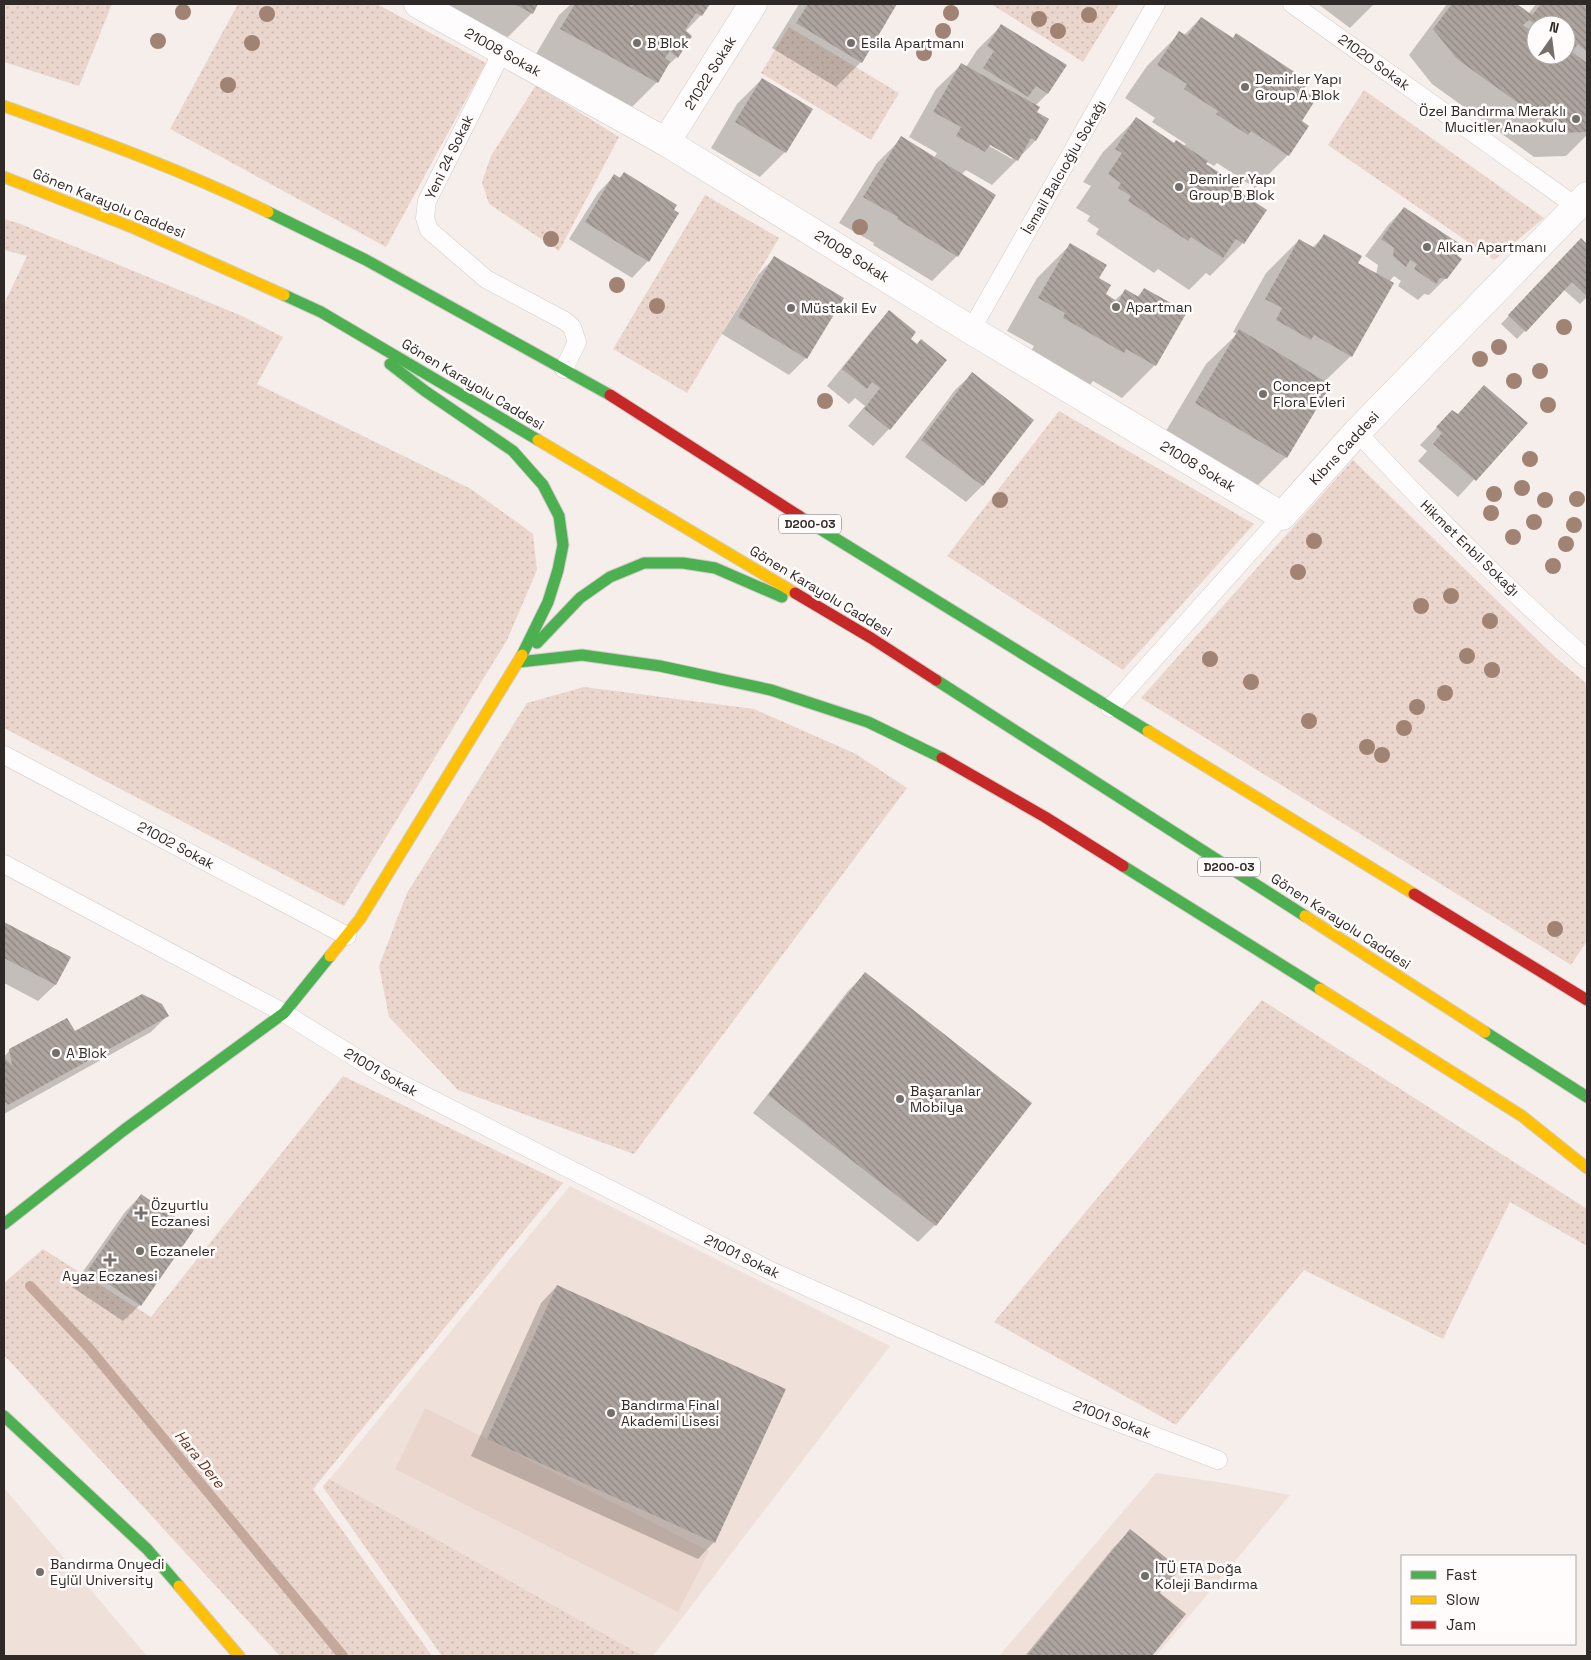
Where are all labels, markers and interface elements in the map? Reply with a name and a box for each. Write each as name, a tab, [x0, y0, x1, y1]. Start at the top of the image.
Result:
north arrow	[1526, 15, 1576, 65]
text: N	[1547, 18, 1561, 37]
street label: 21008 Sokak	[462, 24, 545, 81]
street label: 21020 Sokak	[1335, 30, 1414, 94]
street label: 21022 Sokak	[680, 32, 740, 113]
place label: B Blok	[647, 34, 689, 52]
place label: Esila Apartmanı	[861, 34, 964, 52]
marker: B Blok	[631, 37, 643, 49]
marker: Esila Apartmanı	[845, 37, 857, 49]
place label: Demirler Yapı Group A Blok	[1255, 70, 1342, 104]
marker: Demirler Yapı Group A Blok	[1239, 81, 1251, 93]
street label: İsmail Balcıoğlu Sokağı	[1018, 97, 1110, 237]
place label: Özel Bandırma Meraklı Mucitler Anaokulu	[1419, 102, 1566, 136]
street label: Yeni 24 Sokak	[421, 111, 477, 202]
marker: Özel Bandırma Meraklı Mucitler Anaokulu	[1570, 113, 1582, 125]
street label: Gönen Karayolu Caddesi	[30, 164, 188, 242]
place label: Demirler Yapı Group B Blok	[1189, 170, 1276, 204]
marker: Demirler Yapı Group B Blok	[1173, 181, 1185, 193]
street label: 21008 Sokak	[811, 226, 893, 286]
place label: Alkan Apartmanı	[1437, 238, 1546, 256]
marker: Alkan Apartmanı	[1421, 241, 1433, 253]
place label: Apartman	[1126, 298, 1192, 316]
place label: Müstakil Ev	[801, 299, 877, 317]
marker: Apartman	[1110, 301, 1122, 313]
marker: Müstakil Ev	[785, 302, 797, 314]
street label: Gönen Karayolu Caddesi	[398, 334, 548, 434]
place label: Concept Flora Evleri	[1273, 377, 1345, 411]
marker: Concept Flora Evleri	[1257, 388, 1269, 400]
street label: Kıbrıs Caddesi	[1305, 407, 1383, 489]
street label: 21008 Sokak	[1157, 436, 1239, 496]
street label: Hikmet Enbil Sokağı	[1417, 496, 1523, 600]
road number: D200-03	[779, 514, 841, 534]
street label: Gönen Karayolu Caddesi	[746, 541, 896, 641]
street label: 21002 Sokak	[134, 817, 218, 873]
road number: D200-03	[1198, 858, 1260, 876]
street label: Gönen Karayolu Caddesi	[1268, 869, 1414, 973]
place label: A Blok	[66, 1044, 108, 1062]
street label: 21001 Sokak	[341, 1044, 421, 1100]
marker: A Blok	[50, 1047, 62, 1059]
place label: Başaranlar Mobilya	[910, 1082, 981, 1116]
marker: Başaranlar Mobilya	[894, 1093, 906, 1105]
place label: Özyurtlu Eczanesi	[151, 1196, 210, 1230]
marker: Özyurtlu Eczanesi	[135, 1207, 147, 1219]
street label: 21001 Sokak	[701, 1230, 783, 1282]
place label: Eczaneler	[150, 1242, 215, 1260]
marker: Eczaneler	[134, 1245, 146, 1257]
marker: Ayaz Eczanesi	[104, 1254, 116, 1266]
place label: Ayaz Eczanesi	[62, 1267, 158, 1285]
place label: Bandırma Final Akademi Lisesi	[621, 1396, 719, 1430]
street label: 21001 Sokak	[1071, 1396, 1154, 1442]
marker: Bandırma Final Akademi Lisesi	[605, 1407, 617, 1419]
water label: Hara Dere	[171, 1426, 230, 1493]
place label: Bandırma Onyedi Eylül University	[50, 1555, 164, 1589]
legend	[1401, 1555, 1576, 1645]
place label: İTÜ ETA Doğa Koleji Bandırma	[1155, 1559, 1258, 1593]
text: Fast	[1446, 1565, 1477, 1584]
marker: Bandırma Onyedi Eylül University	[34, 1566, 46, 1578]
marker: İTÜ ETA Doğa Koleji Bandırma	[1139, 1570, 1151, 1582]
text: Slow	[1446, 1590, 1480, 1609]
text: Jam	[1446, 1615, 1476, 1634]

